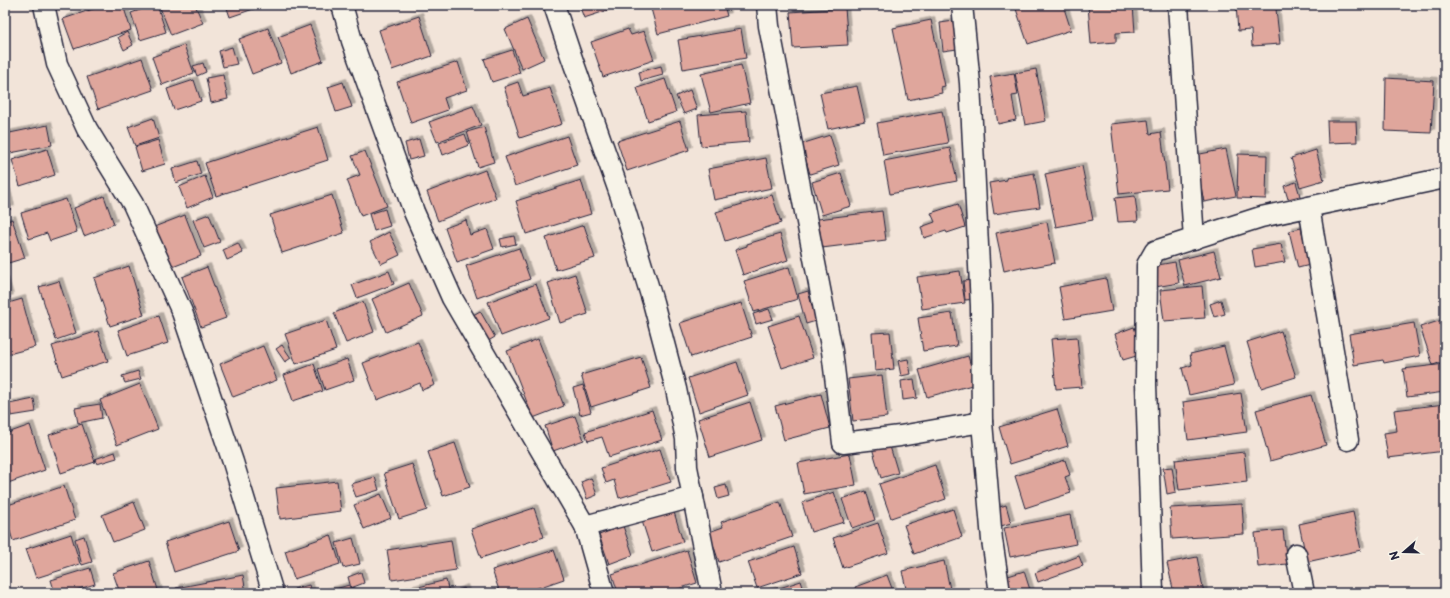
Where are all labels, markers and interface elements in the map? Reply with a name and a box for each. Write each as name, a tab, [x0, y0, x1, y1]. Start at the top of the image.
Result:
north arrow	[1384, 532, 1424, 572]
text: N	[1385, 548, 1404, 563]

